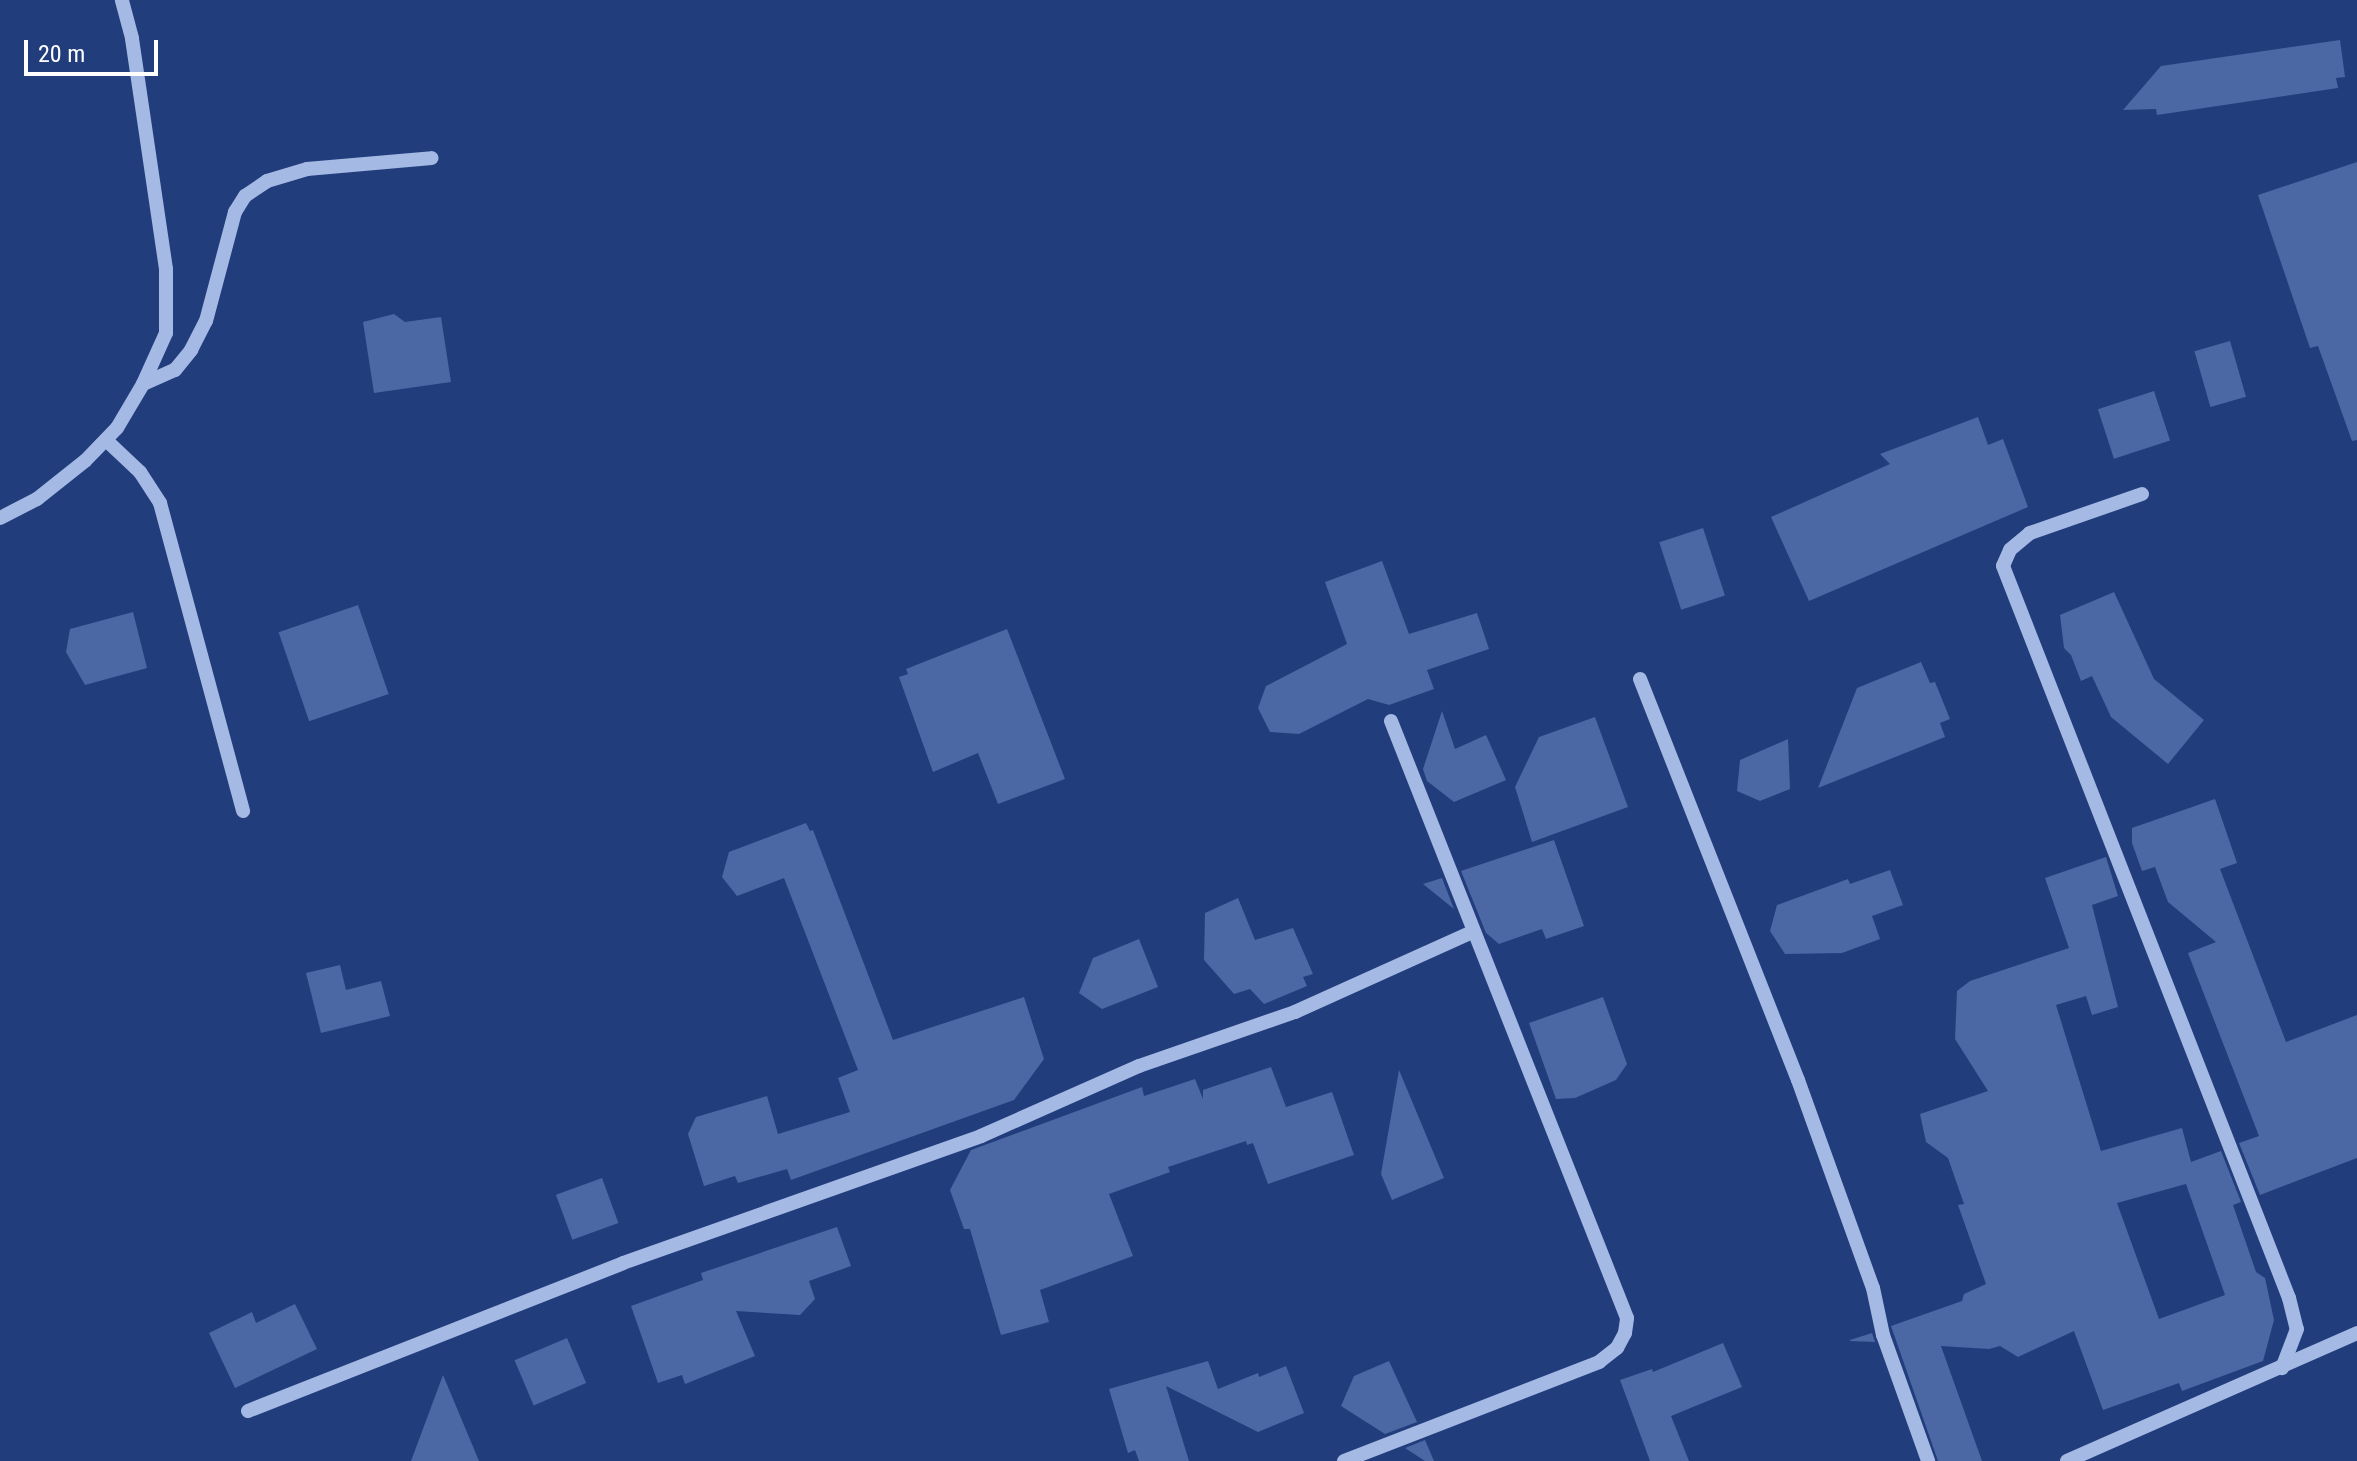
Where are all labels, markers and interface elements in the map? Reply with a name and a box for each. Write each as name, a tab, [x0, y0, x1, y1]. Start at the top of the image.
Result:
scale bar	[28, 24, 162, 74]
text: 20 m	[38, 40, 85, 68]

